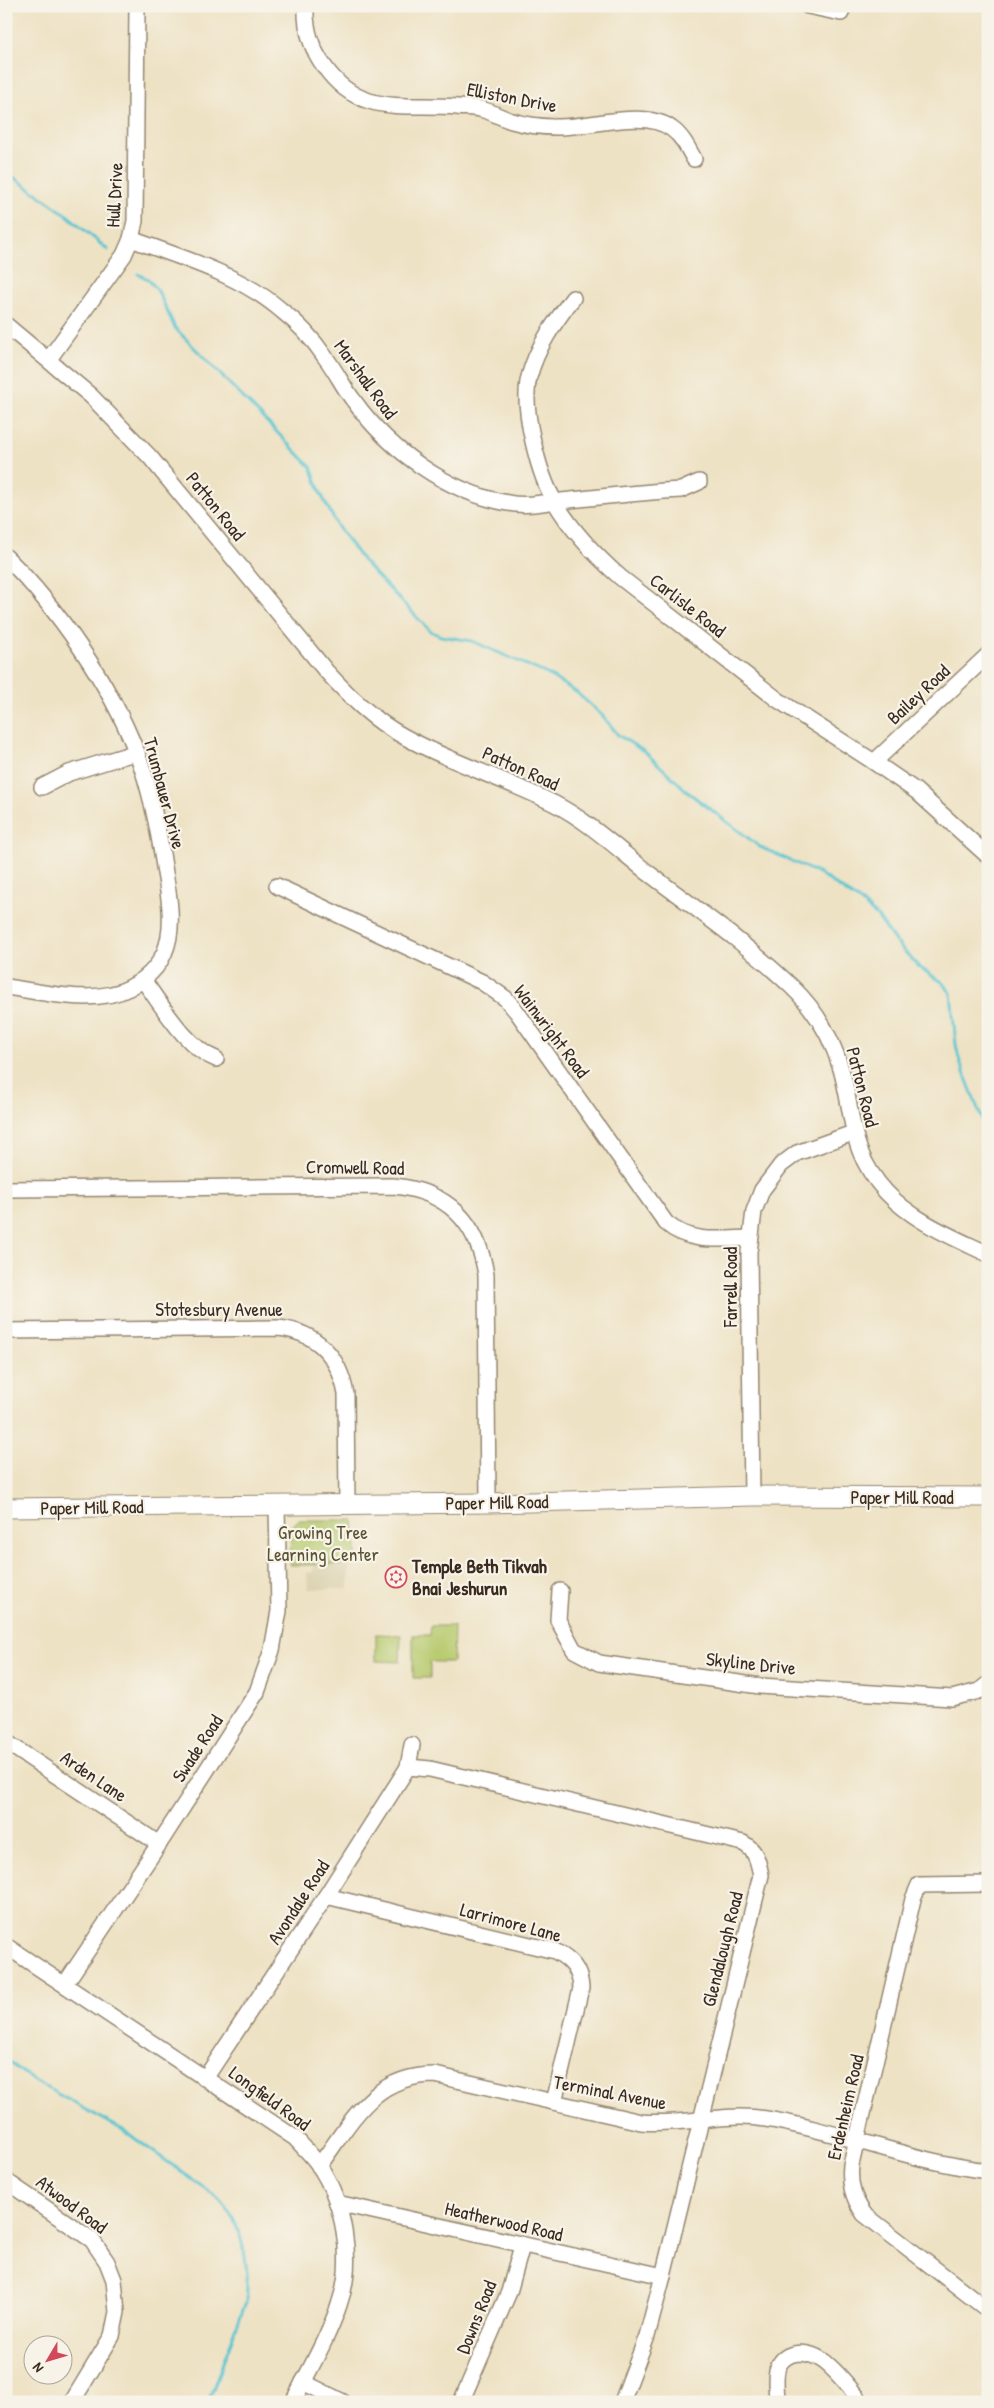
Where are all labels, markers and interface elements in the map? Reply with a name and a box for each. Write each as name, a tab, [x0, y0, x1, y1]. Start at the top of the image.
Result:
street label: Elliston Drive	[465, 76, 560, 119]
street label: Hull Drive	[99, 162, 129, 228]
street label: Marshall Road	[328, 334, 404, 425]
street label: Patton Road	[180, 466, 252, 546]
street label: Carlisle Road	[645, 567, 732, 643]
street label: Bailey Road	[881, 658, 956, 730]
street label: Trumbauer Drive	[138, 734, 193, 852]
street label: Patton Road	[479, 740, 564, 797]
street label: Wainwright Road	[508, 979, 596, 1084]
street label: Patton Road	[841, 1044, 886, 1130]
street label: Cromwell Road	[306, 1153, 405, 1181]
street label: Farrell Road	[717, 1246, 743, 1328]
street label: Stotesbury Avenue	[155, 1296, 283, 1322]
street label: Paper Mill Road	[850, 1484, 954, 1510]
street label: Paper Mill Road	[445, 1488, 549, 1516]
street label: Paper Mill Road	[40, 1493, 144, 1521]
park label: Growing Tree Learning Center	[267, 1519, 379, 1567]
place label: Temple Beth Tikvah Bnai Jeshurun	[411, 1553, 547, 1601]
synagogue icon: Temple Beth Tikvah Bnai Jeshurun	[384, 1565, 408, 1589]
street label: Skyline Drive	[705, 1645, 798, 1681]
street label: Swade Road	[166, 1709, 229, 1787]
street label: Arden Lane	[56, 1744, 133, 1808]
street label: Avondale Road	[261, 1854, 335, 1949]
street label: Glendalough Road	[695, 1888, 749, 2009]
street label: Larrimore Lane	[457, 1896, 565, 1948]
street label: Erdenheim Road	[820, 2051, 870, 2162]
street label: Longfield Road	[224, 2060, 317, 2137]
street label: Terminal Avenue	[551, 2068, 669, 2116]
street label: Atwood Road	[31, 2169, 113, 2240]
street label: Heatherwood Road	[442, 2195, 566, 2247]
street label: Downs Road	[450, 2276, 503, 2358]
north arrow	[22, 2336, 72, 2386]
text: N	[27, 2359, 47, 2377]

